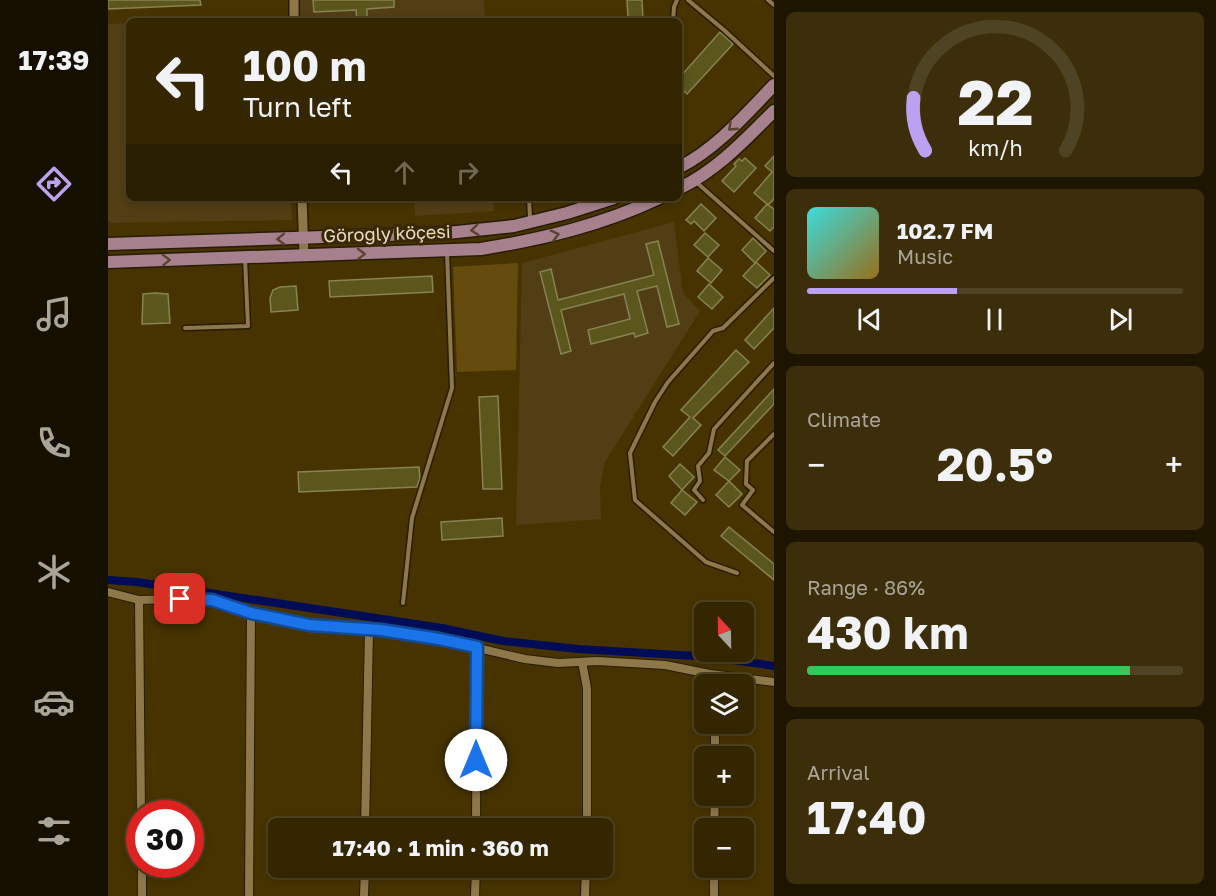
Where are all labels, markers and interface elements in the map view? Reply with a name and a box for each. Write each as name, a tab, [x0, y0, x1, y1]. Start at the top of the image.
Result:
text: 100 m	[243, 40, 366, 90]
icon: left	[144, 42, 222, 120]
text: 17:39	[19, 44, 89, 76]
text: 22	[957, 65, 1033, 140]
text: Turn left	[243, 91, 352, 123]
one-way arrow	[729, 120, 739, 131]
text: km/h	[968, 136, 1022, 162]
icon: left	[325, 156, 358, 189]
icon: ahead	[388, 156, 421, 189]
icon: right	[451, 156, 484, 189]
icon: directions	[33, 163, 75, 205]
text: 102.7 FM	[897, 217, 993, 244]
street label: Görogly köçesi	[323, 220, 451, 246]
one-way arrow	[471, 223, 480, 236]
one-way arrow	[550, 229, 560, 242]
one-way arrow	[276, 233, 285, 246]
text: Music	[897, 244, 953, 268]
one-way arrow	[357, 247, 366, 260]
one-way arrow	[162, 253, 171, 266]
icon: music	[33, 293, 75, 335]
icon: previous	[853, 303, 886, 336]
icon: pause	[978, 303, 1011, 336]
icon: next	[1104, 303, 1137, 336]
text: Climate	[807, 407, 881, 431]
icon: phone	[33, 422, 75, 464]
text: 20.5°	[937, 437, 1053, 491]
text: −	[807, 445, 825, 484]
text: +	[1165, 445, 1183, 484]
icon: climate	[33, 551, 75, 593]
pin	[154, 573, 205, 624]
text: Range · 86%	[807, 575, 925, 599]
icon: arrive	[163, 582, 196, 615]
north arrow	[694, 602, 754, 662]
map controls	[694, 602, 754, 878]
text: 430 km	[807, 605, 969, 659]
button: layers	[694, 674, 754, 734]
icon: car	[33, 681, 75, 723]
position arrow	[444, 728, 508, 792]
button: +	[694, 746, 754, 806]
text: Arrival	[807, 760, 870, 784]
text: 17:40	[807, 790, 926, 844]
speed limit sign: 30	[126, 800, 204, 878]
icon: filters	[33, 810, 75, 852]
button: −	[694, 818, 754, 878]
text: 17:40 · 1 min · 360 m	[332, 834, 549, 861]

